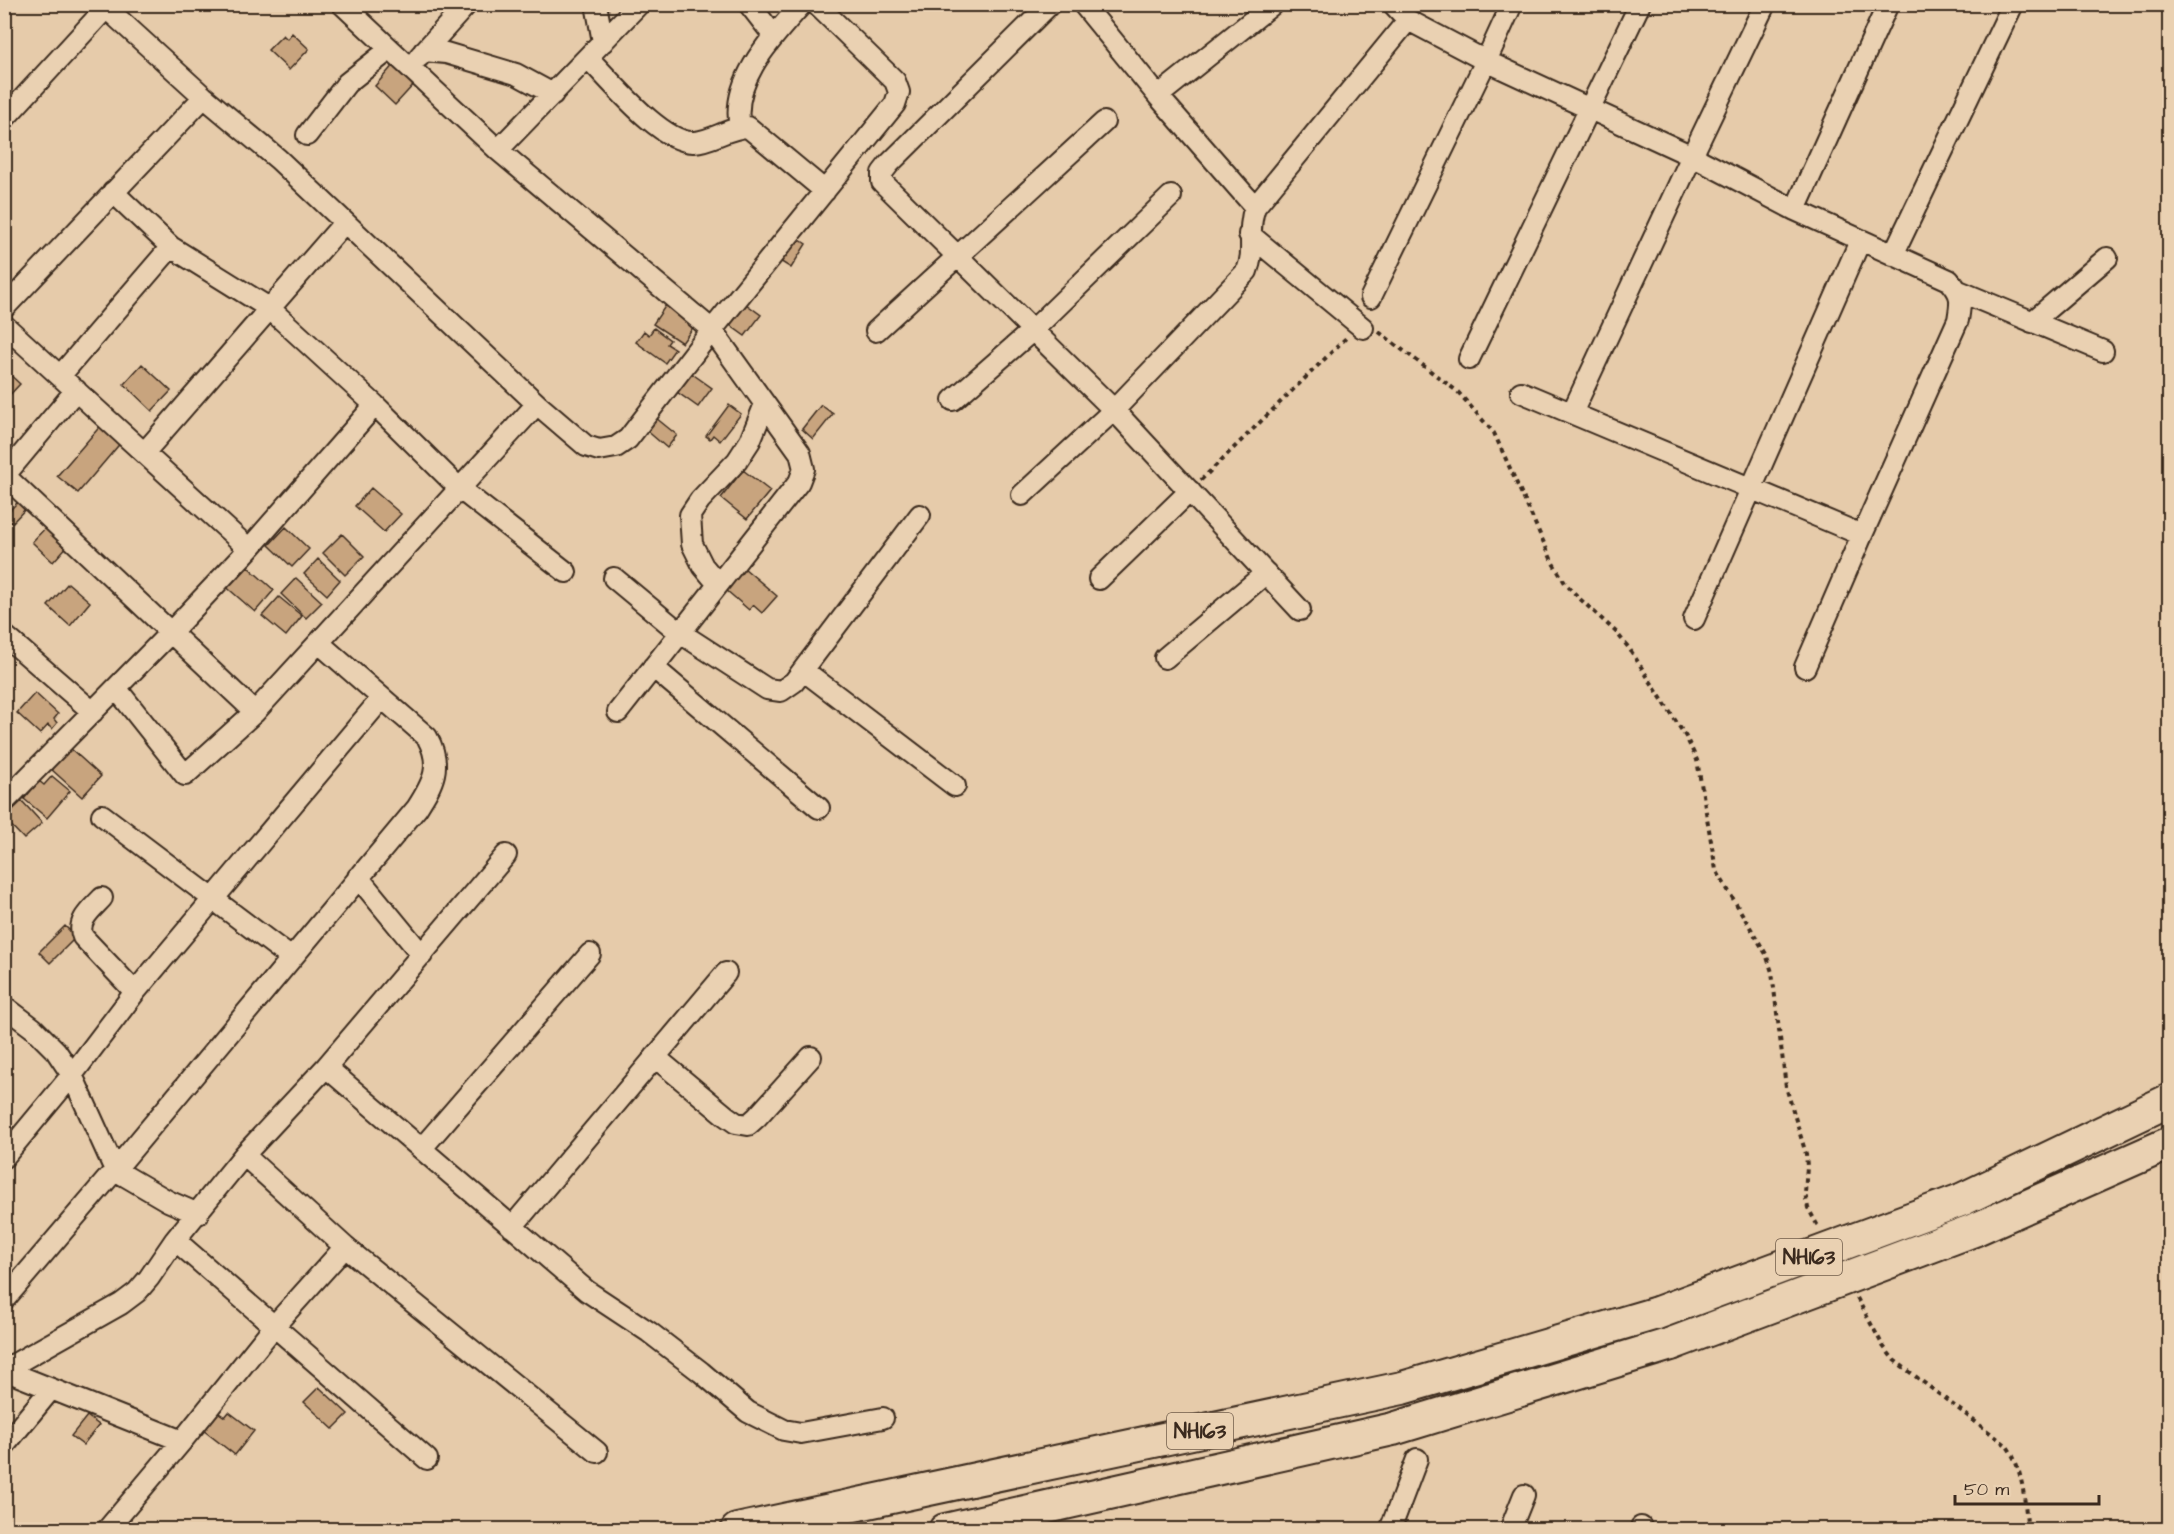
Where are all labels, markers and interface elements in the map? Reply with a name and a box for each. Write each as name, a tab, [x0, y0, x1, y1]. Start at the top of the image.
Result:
road number: NH163	[1776, 1239, 1842, 1275]
road number: NH163	[1167, 1413, 1233, 1449]
scale bar	[1955, 1468, 2099, 1506]
text: 50 m	[1964, 1477, 2009, 1502]

